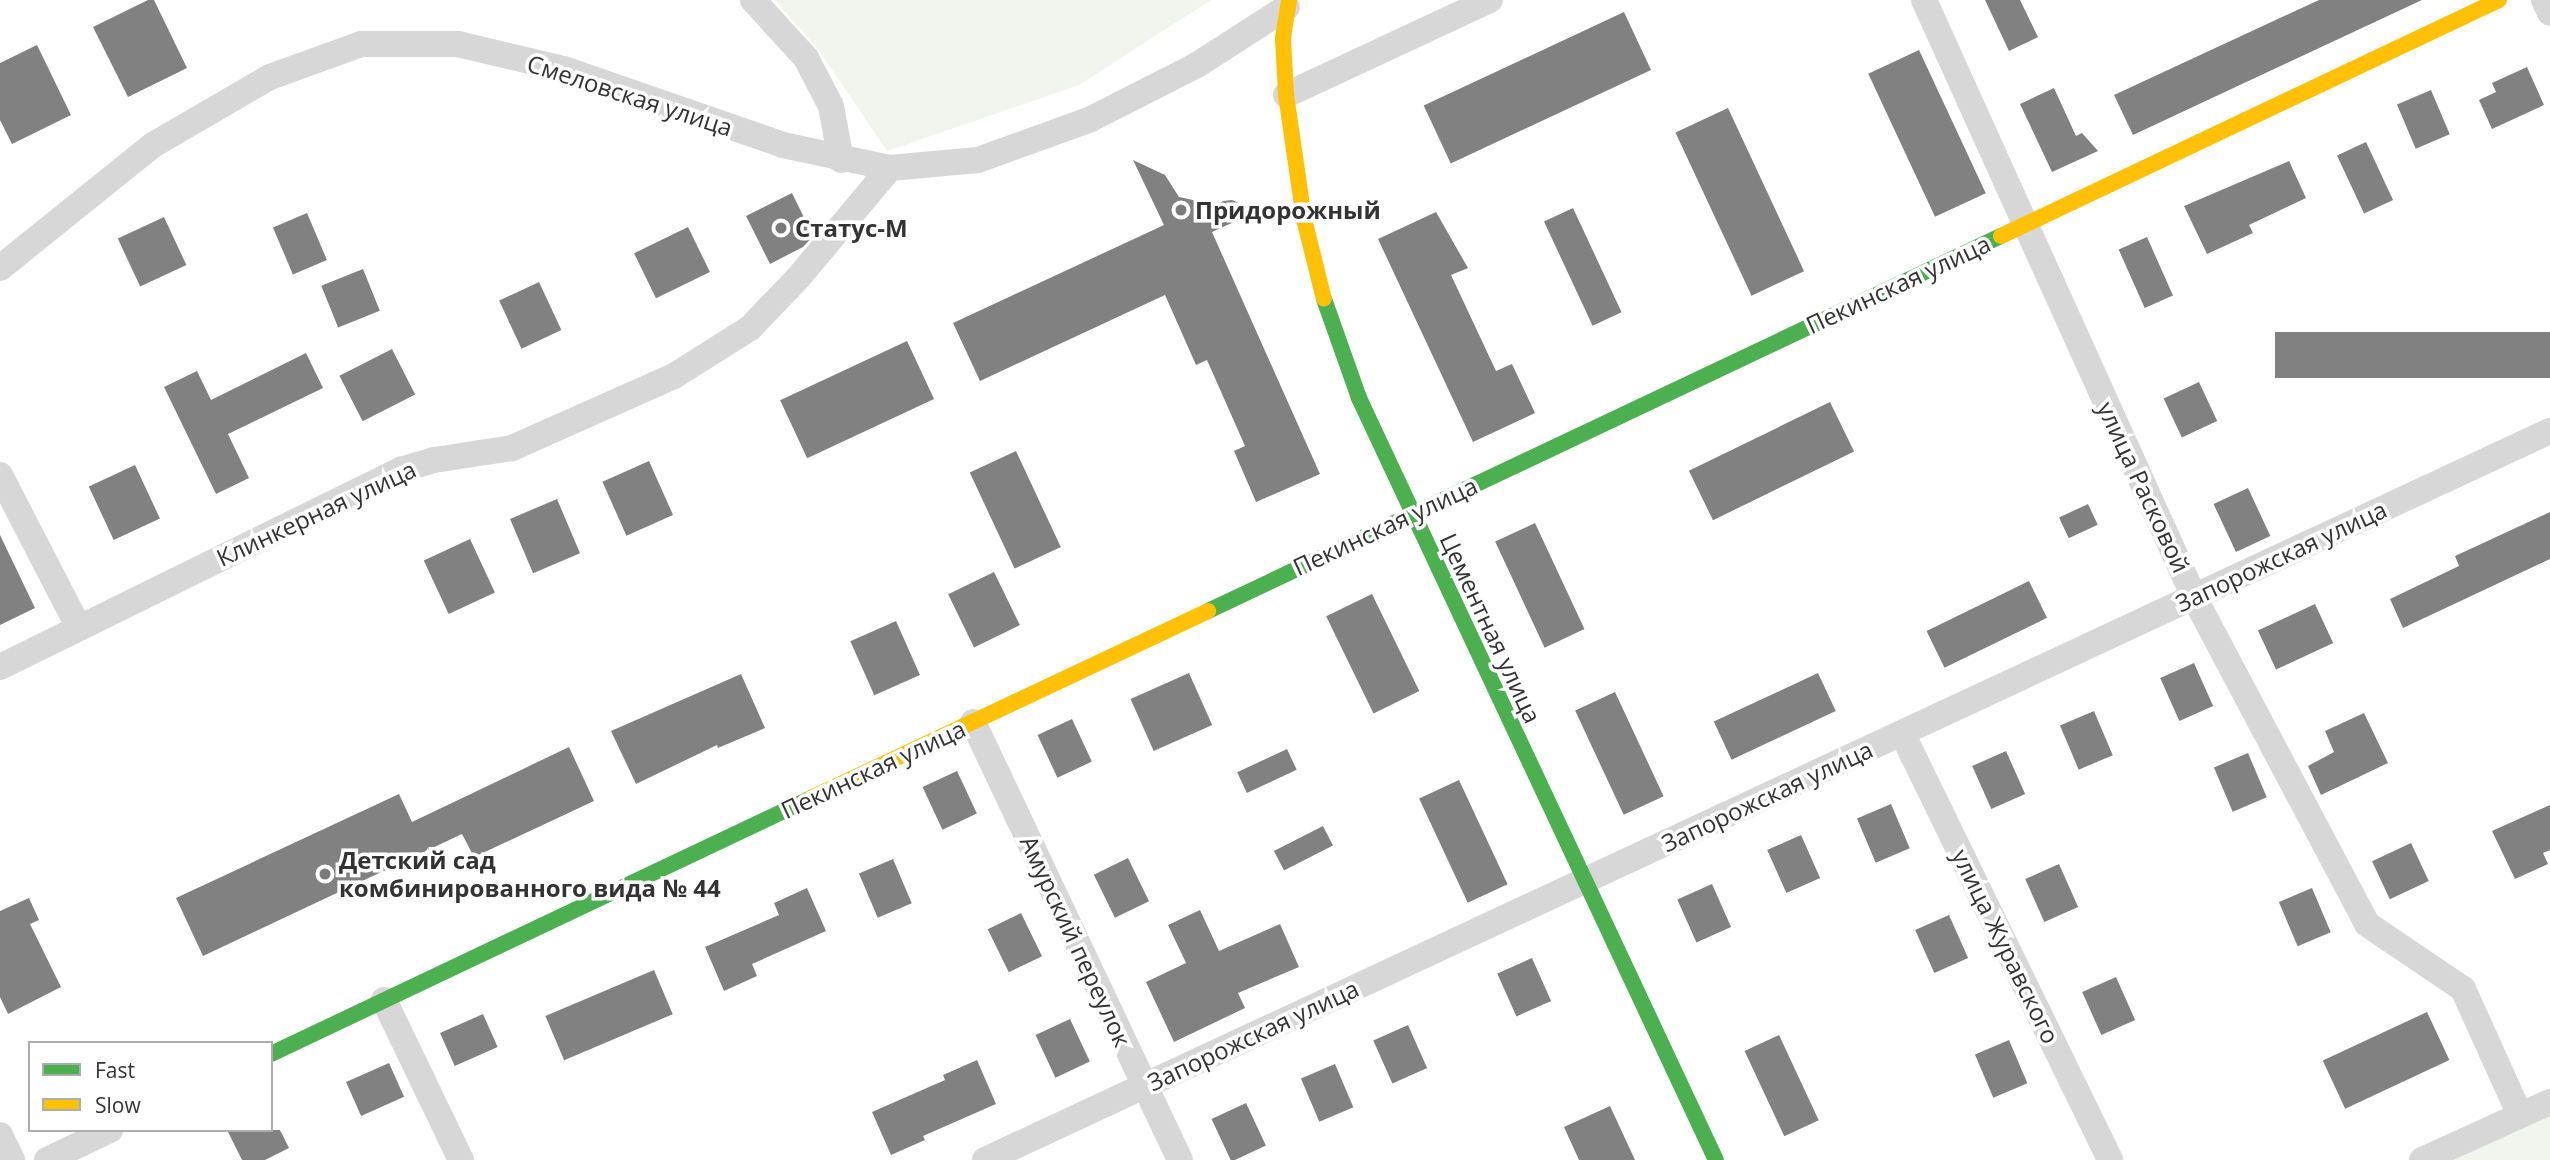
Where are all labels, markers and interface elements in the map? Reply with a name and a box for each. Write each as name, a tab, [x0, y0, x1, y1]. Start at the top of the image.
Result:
street label: Смеловская улица	[524, 48, 736, 142]
place label: Придорожный	[1195, 196, 1381, 224]
marker: Придорожный	[1173, 202, 1189, 218]
place label: Статус-М	[795, 214, 908, 242]
marker: Статус-М	[773, 220, 789, 236]
street label: Пекинская улица	[1801, 229, 1995, 339]
street label: улица Расковой	[2092, 397, 2196, 577]
street label: Клинкерная улица	[212, 454, 420, 572]
street label: Пекинская улица	[1288, 471, 1482, 581]
street label: Запорожская улица	[2171, 494, 2391, 618]
street label: Цементная улица	[1434, 528, 1548, 728]
street label: Пекинская улица	[776, 714, 970, 824]
street label: Запорожская улица	[1657, 734, 1877, 858]
street label: Амурский переулок	[1015, 831, 1137, 1051]
street label: улица Журавского	[1946, 844, 2066, 1048]
place label: Детский сад комбинированного вида № 44	[339, 846, 721, 902]
marker: Детский сад комбинированного вида № 44	[317, 866, 333, 882]
street label: Запорожская улица	[1143, 973, 1363, 1097]
legend	[28, 1041, 273, 1132]
text: Fast	[95, 1056, 135, 1084]
text: Slow	[95, 1091, 141, 1119]

